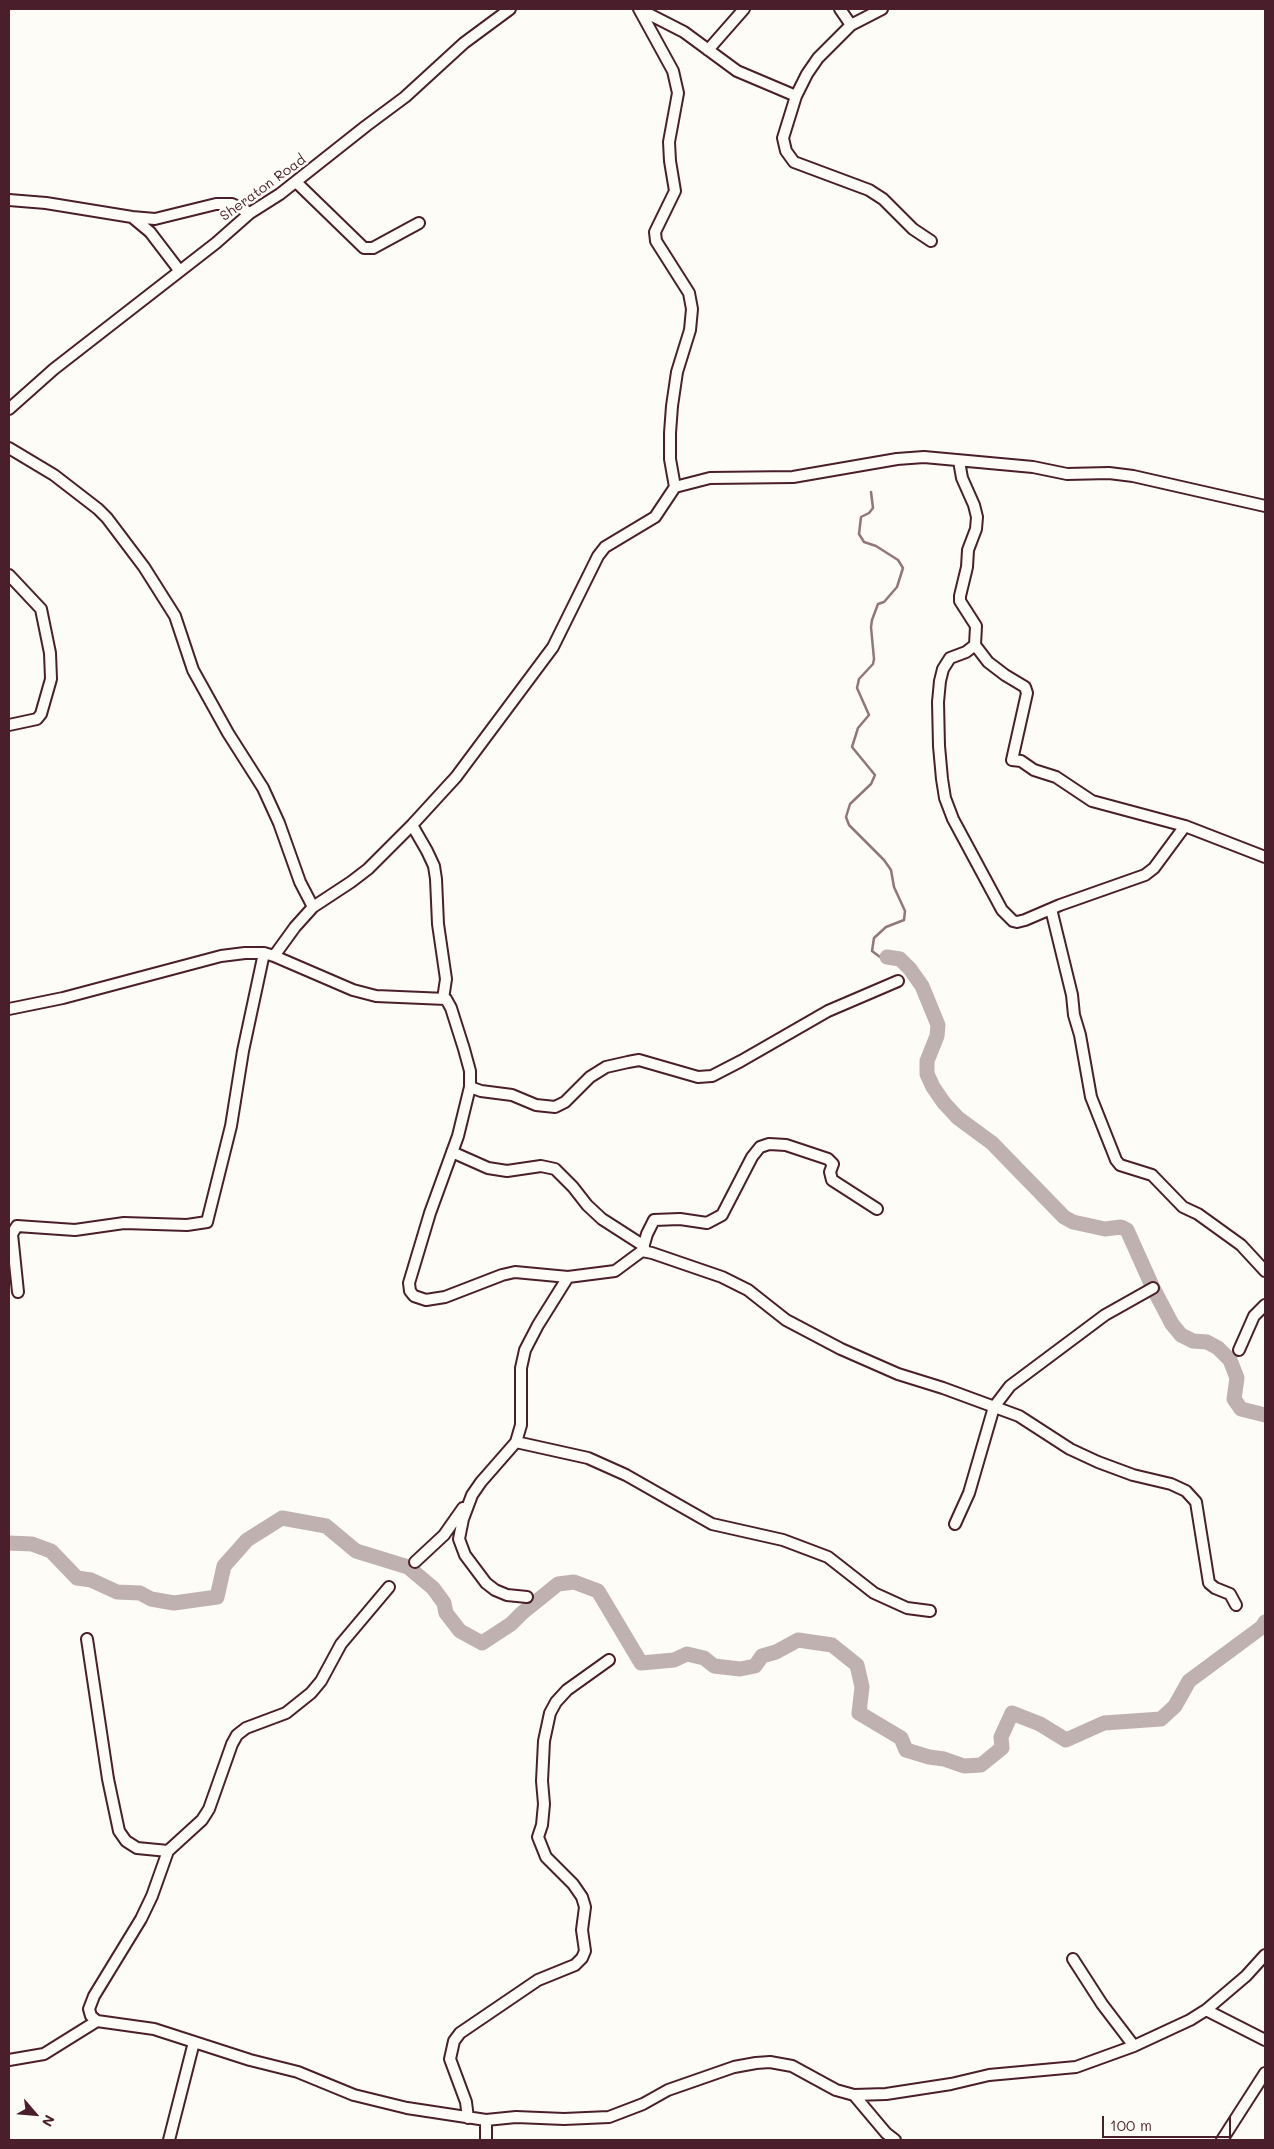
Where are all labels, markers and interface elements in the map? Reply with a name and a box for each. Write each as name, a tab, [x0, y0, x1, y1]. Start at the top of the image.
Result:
street label: Sheraton Road	[217, 151, 309, 225]
north arrow	[10, 2089, 60, 2139]
scale bar	[1104, 2106, 1233, 2138]
text: N	[38, 2112, 60, 2130]
text: 100 m	[1110, 2115, 1152, 2135]

